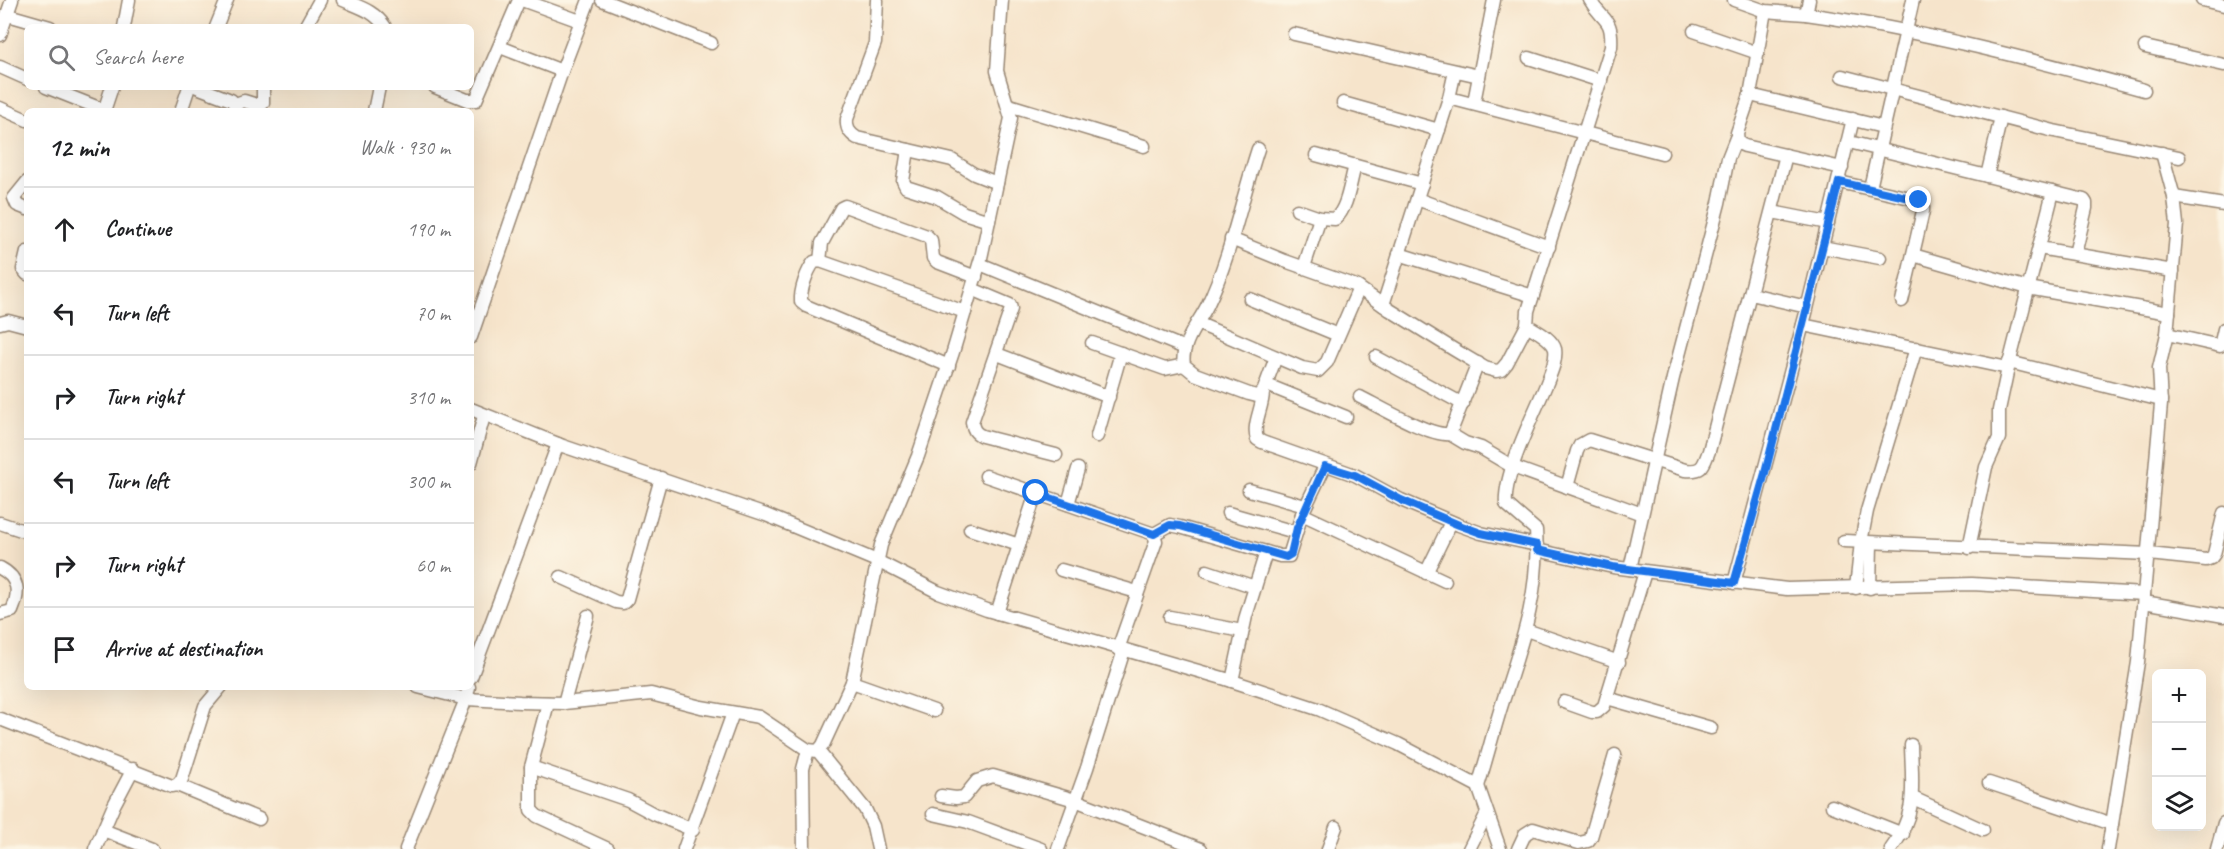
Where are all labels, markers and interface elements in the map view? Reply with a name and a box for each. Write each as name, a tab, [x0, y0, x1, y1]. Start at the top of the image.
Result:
search box	[24, 24, 474, 90]
icon: search	[45, 41, 78, 74]
text: Search here	[93, 43, 183, 71]
text: 12 min	[48, 131, 110, 164]
text: Walk · 930 m	[360, 135, 450, 160]
route end	[1905, 186, 1931, 212]
icon: ahead	[48, 213, 81, 246]
text: Continue	[105, 215, 171, 243]
text: 190 m	[407, 217, 450, 242]
icon: left	[48, 297, 81, 330]
text: Turn left	[105, 299, 169, 327]
text: 70 m	[416, 301, 450, 326]
icon: right	[48, 381, 81, 414]
text: Turn right	[105, 383, 182, 411]
text: 310 m	[407, 385, 450, 410]
icon: left	[48, 465, 81, 498]
text: Turn left	[105, 467, 169, 495]
text: 300 m	[407, 469, 450, 494]
route start	[1022, 479, 1048, 505]
icon: right	[48, 549, 81, 582]
text: Turn right	[105, 551, 182, 579]
text: 60 m	[416, 553, 450, 578]
icon: arrive	[48, 633, 81, 666]
text: Arrive at destination	[105, 635, 262, 663]
map controls	[2152, 669, 2206, 831]
button: +	[2152, 669, 2206, 723]
button: −	[2152, 723, 2206, 777]
button: layers	[2152, 777, 2206, 831]

